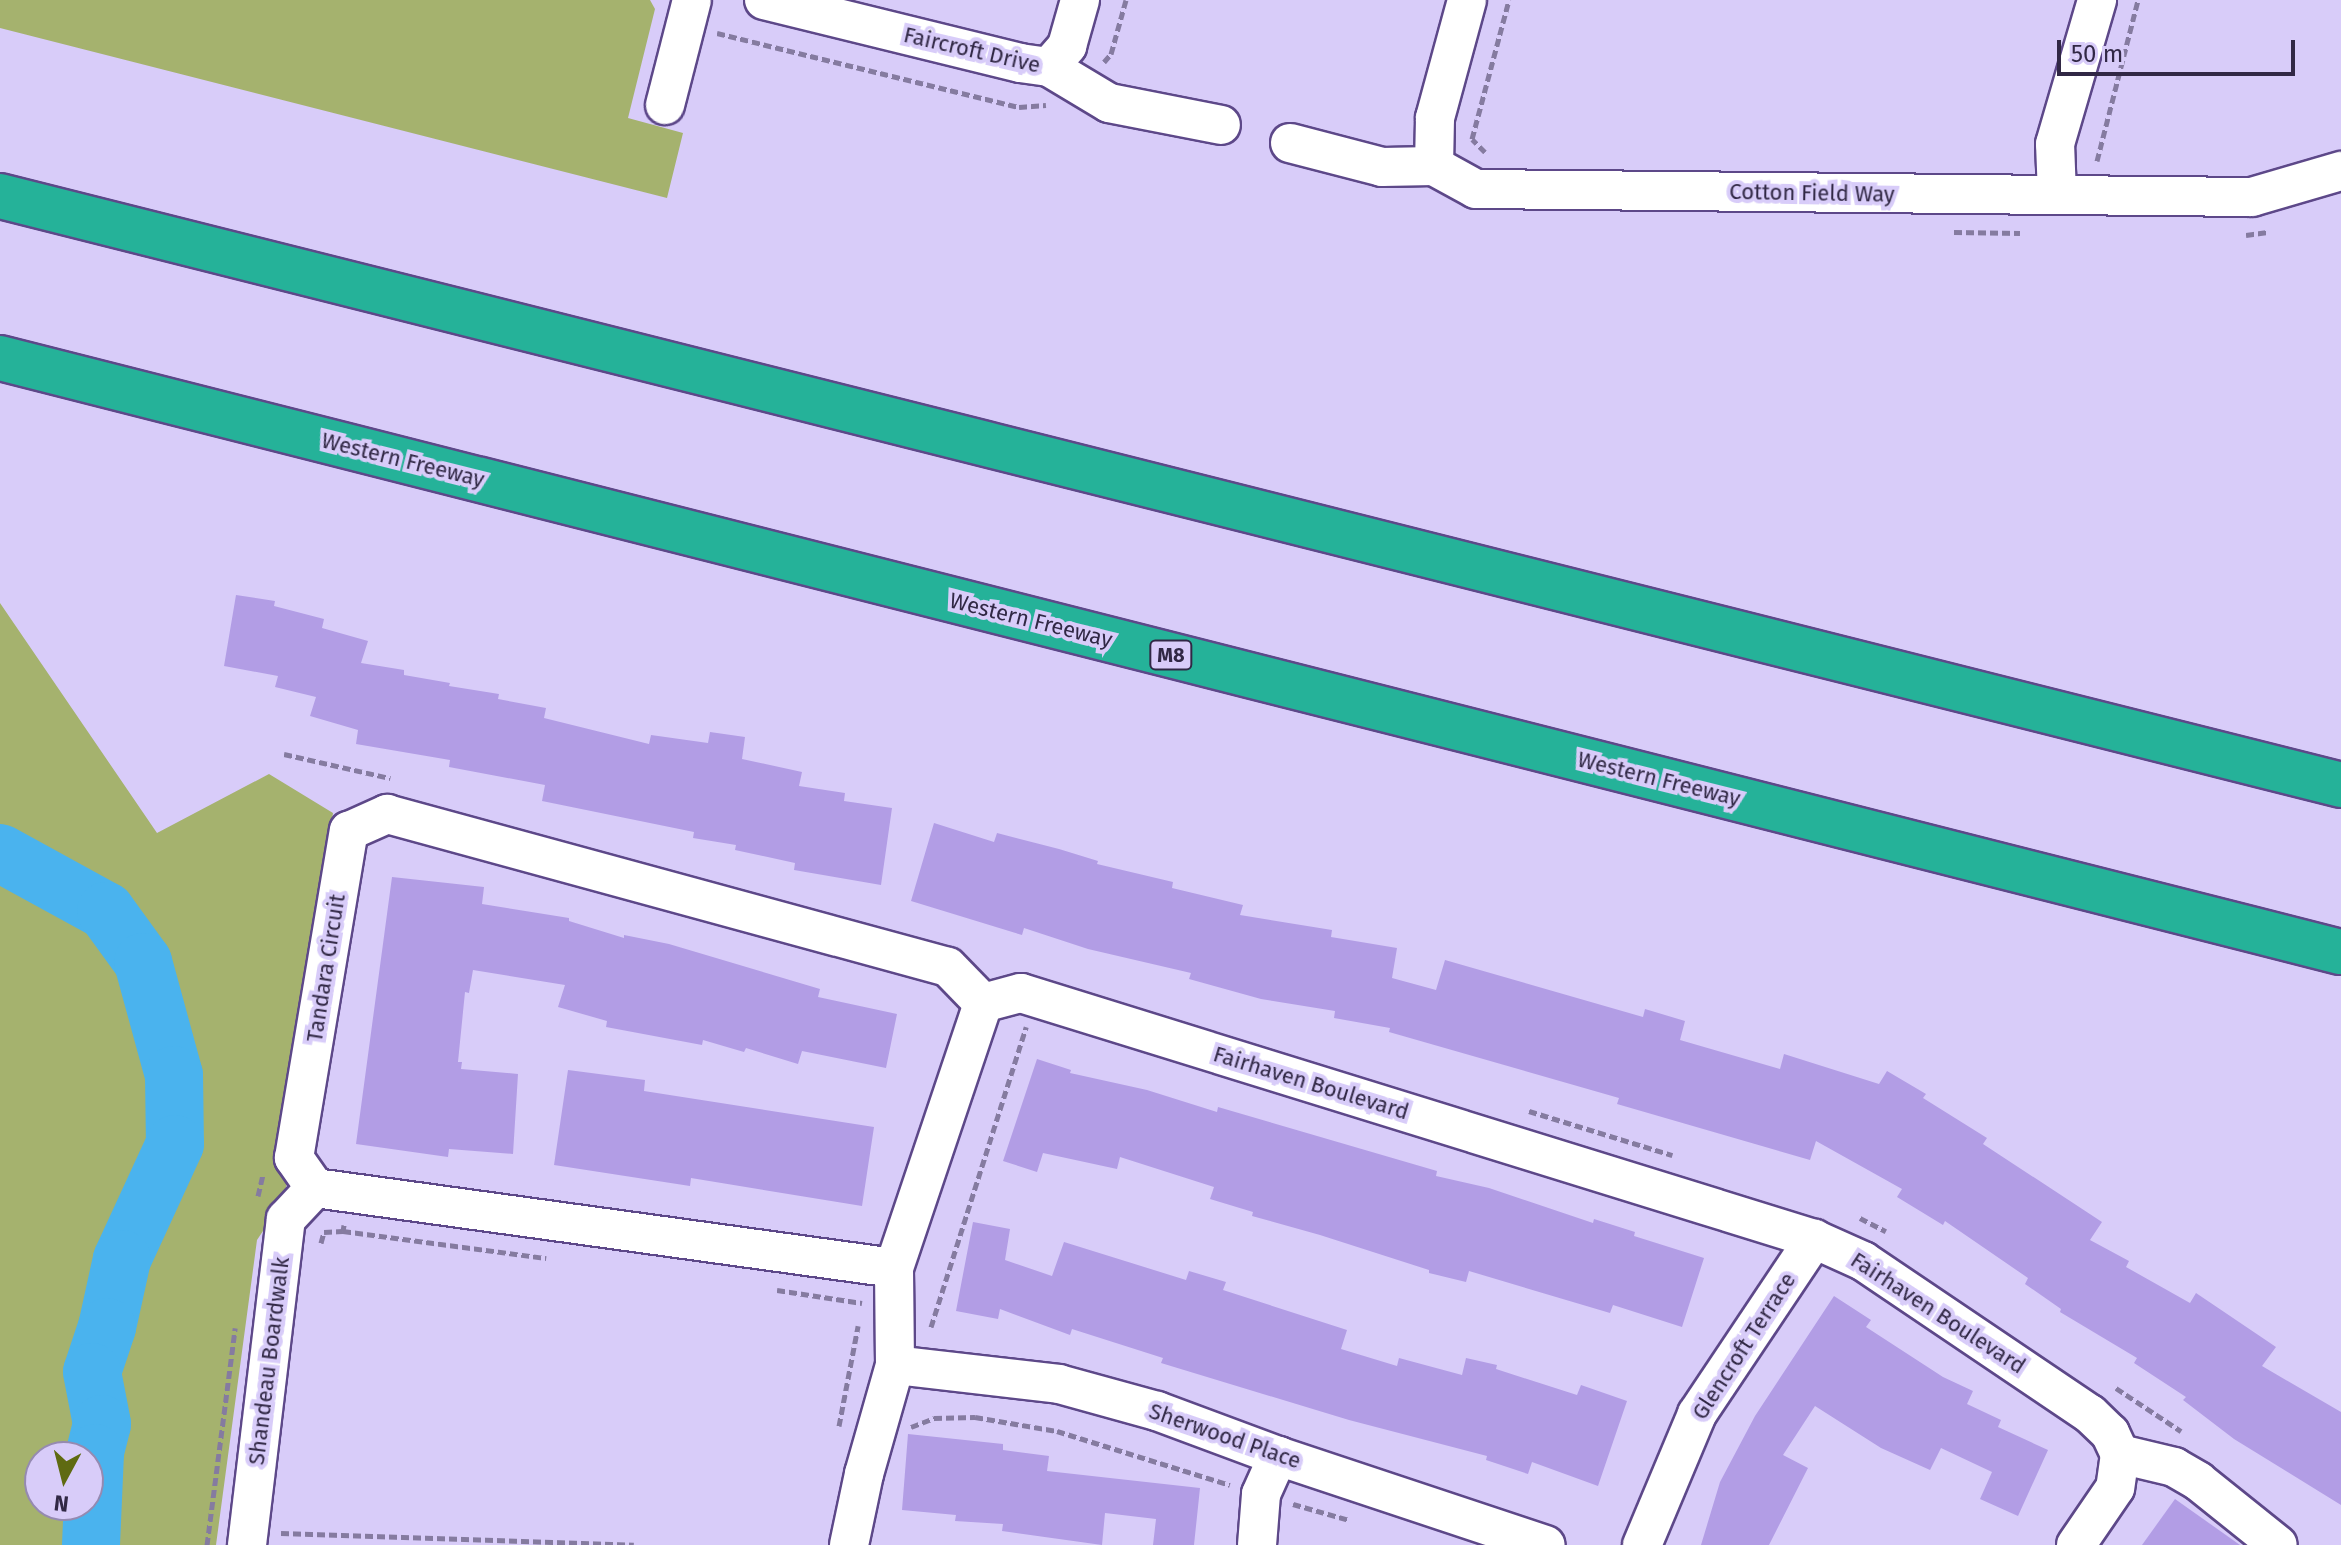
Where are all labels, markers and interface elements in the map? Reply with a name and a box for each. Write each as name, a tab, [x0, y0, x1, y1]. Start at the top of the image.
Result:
street label: Faircroft Drive	[901, 21, 1043, 79]
scale bar	[2061, 24, 2299, 74]
text: 50 m	[2071, 40, 2123, 68]
street label: Cotton Field Way	[1729, 178, 1895, 208]
street label: Western Freeway	[319, 427, 487, 493]
street label: Western Freeway	[947, 587, 1115, 653]
road number: M8	[1149, 639, 1193, 671]
street label: Western Freeway	[1575, 746, 1743, 812]
street label: Tandara Circuit	[301, 892, 351, 1044]
street label: Fairhaven Boulevard	[1210, 1041, 1412, 1125]
street label: Fairhaven Boulevard	[1846, 1247, 2030, 1379]
street label: Shandeau Boardwalk	[243, 1256, 295, 1466]
street label: Glencroft Terrace	[1687, 1268, 1801, 1424]
street label: Sherwood Place	[1146, 1398, 1304, 1474]
north arrow	[24, 1441, 104, 1521]
text: N	[52, 1489, 70, 1518]

